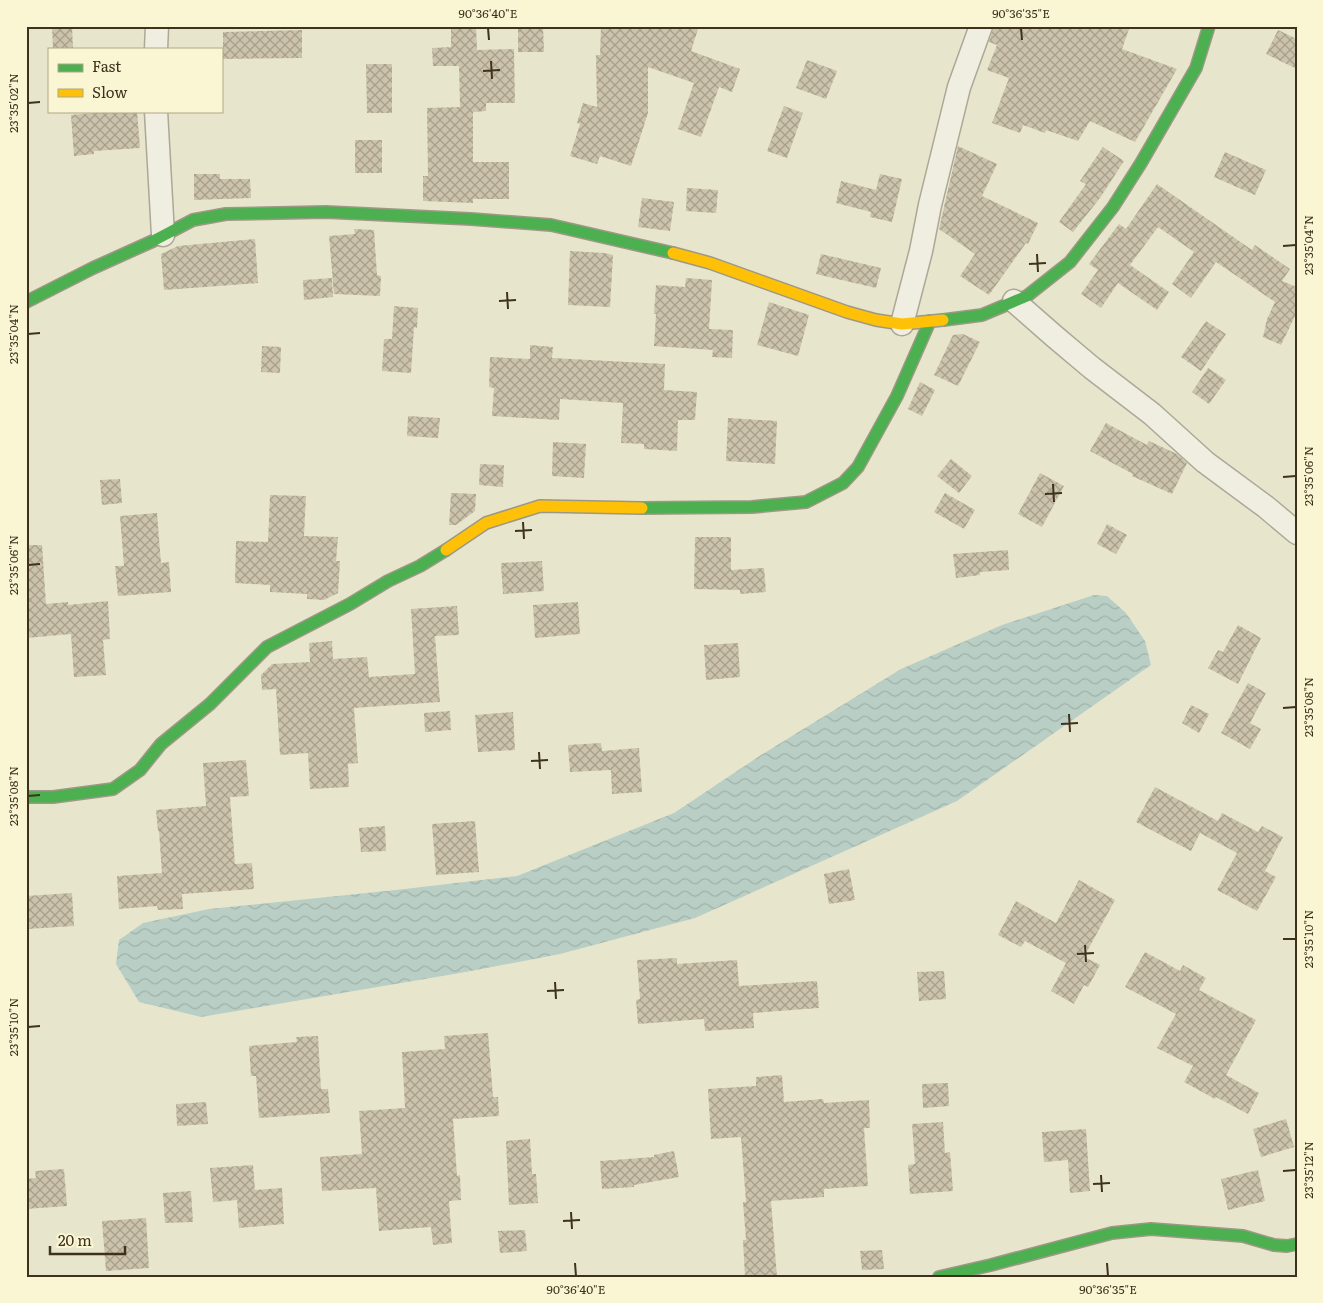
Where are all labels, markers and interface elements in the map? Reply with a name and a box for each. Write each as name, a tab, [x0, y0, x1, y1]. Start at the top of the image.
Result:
text: 90°36'40"E	[459, 4, 518, 22]
text: 90°36'35"E	[992, 4, 1050, 22]
legend	[48, 48, 222, 112]
text: Fast	[92, 54, 121, 77]
text: 23°35'02"N	[4, 73, 22, 133]
text: Slow	[92, 80, 127, 103]
text: 23°35'04"N	[1299, 215, 1317, 275]
text: 23°35'04"N	[4, 304, 22, 364]
text: 23°35'06"N	[1299, 446, 1317, 506]
text: 23°35'06"N	[4, 535, 22, 595]
text: 23°35'08"N	[1299, 677, 1317, 737]
text: 23°35'08"N	[4, 766, 22, 826]
text: 23°35'10"N	[1299, 910, 1317, 968]
text: 23°35'10"N	[4, 998, 22, 1056]
text: 23°35'12"N	[1299, 1141, 1317, 1199]
scale bar	[50, 1223, 125, 1255]
text: 20 m	[58, 1228, 92, 1251]
text: 90°36'40"E	[547, 1280, 606, 1298]
text: 90°36'35"E	[1079, 1280, 1137, 1298]

